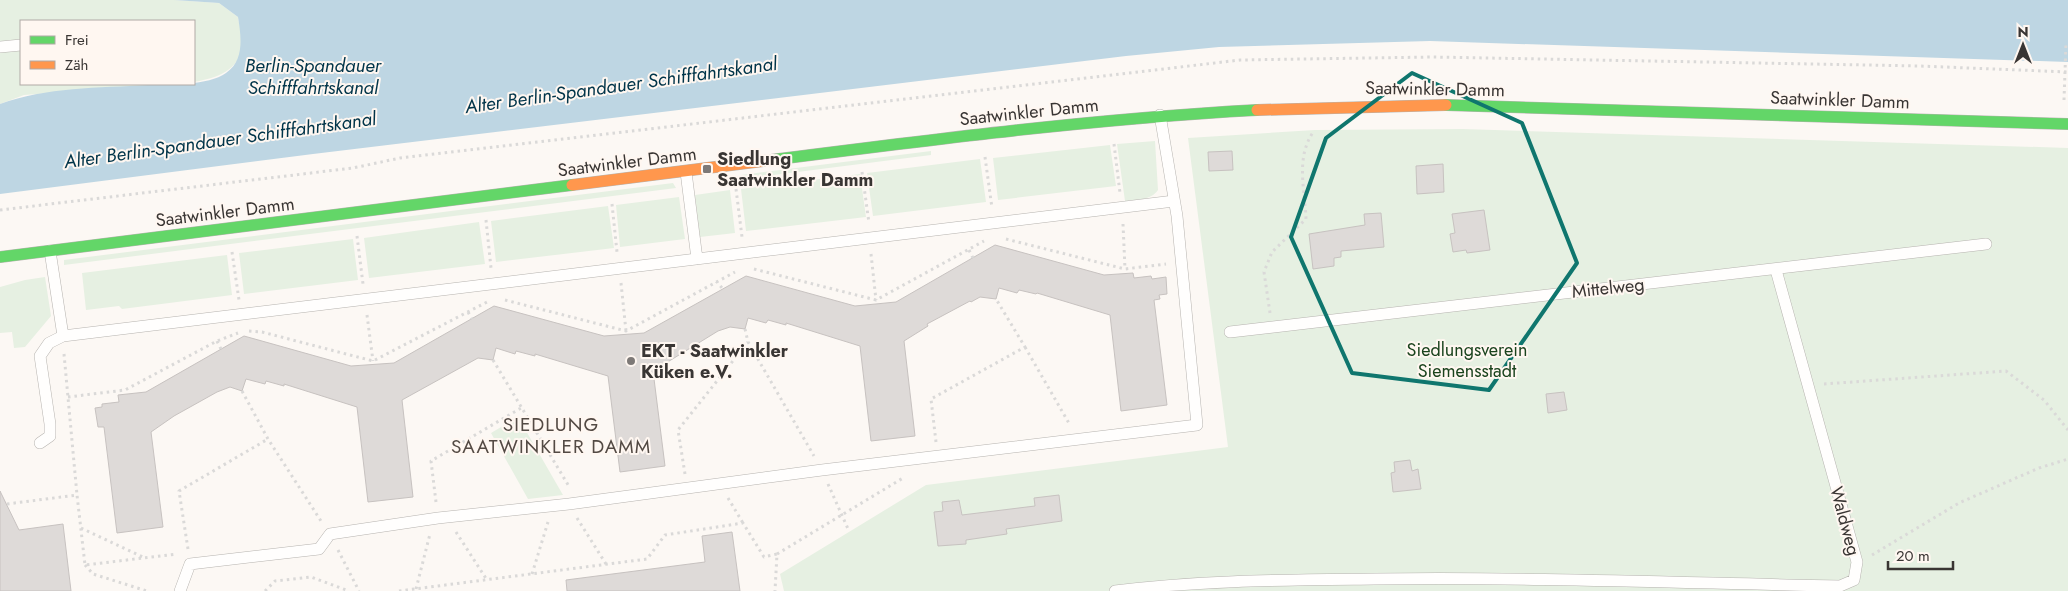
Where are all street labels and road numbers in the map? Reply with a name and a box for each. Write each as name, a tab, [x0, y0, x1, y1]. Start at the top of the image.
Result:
street label: Saatwinkler Damm	[1365, 75, 1505, 103]
street label: Saatwinkler Damm	[1770, 85, 1910, 115]
street label: Saatwinkler Damm	[958, 92, 1100, 132]
street label: Saatwinkler Damm	[556, 141, 698, 183]
street label: Saatwinkler Damm	[154, 191, 296, 233]
street label: Mittelweg	[1570, 271, 1646, 305]
street label: Waldweg	[1823, 484, 1867, 558]

